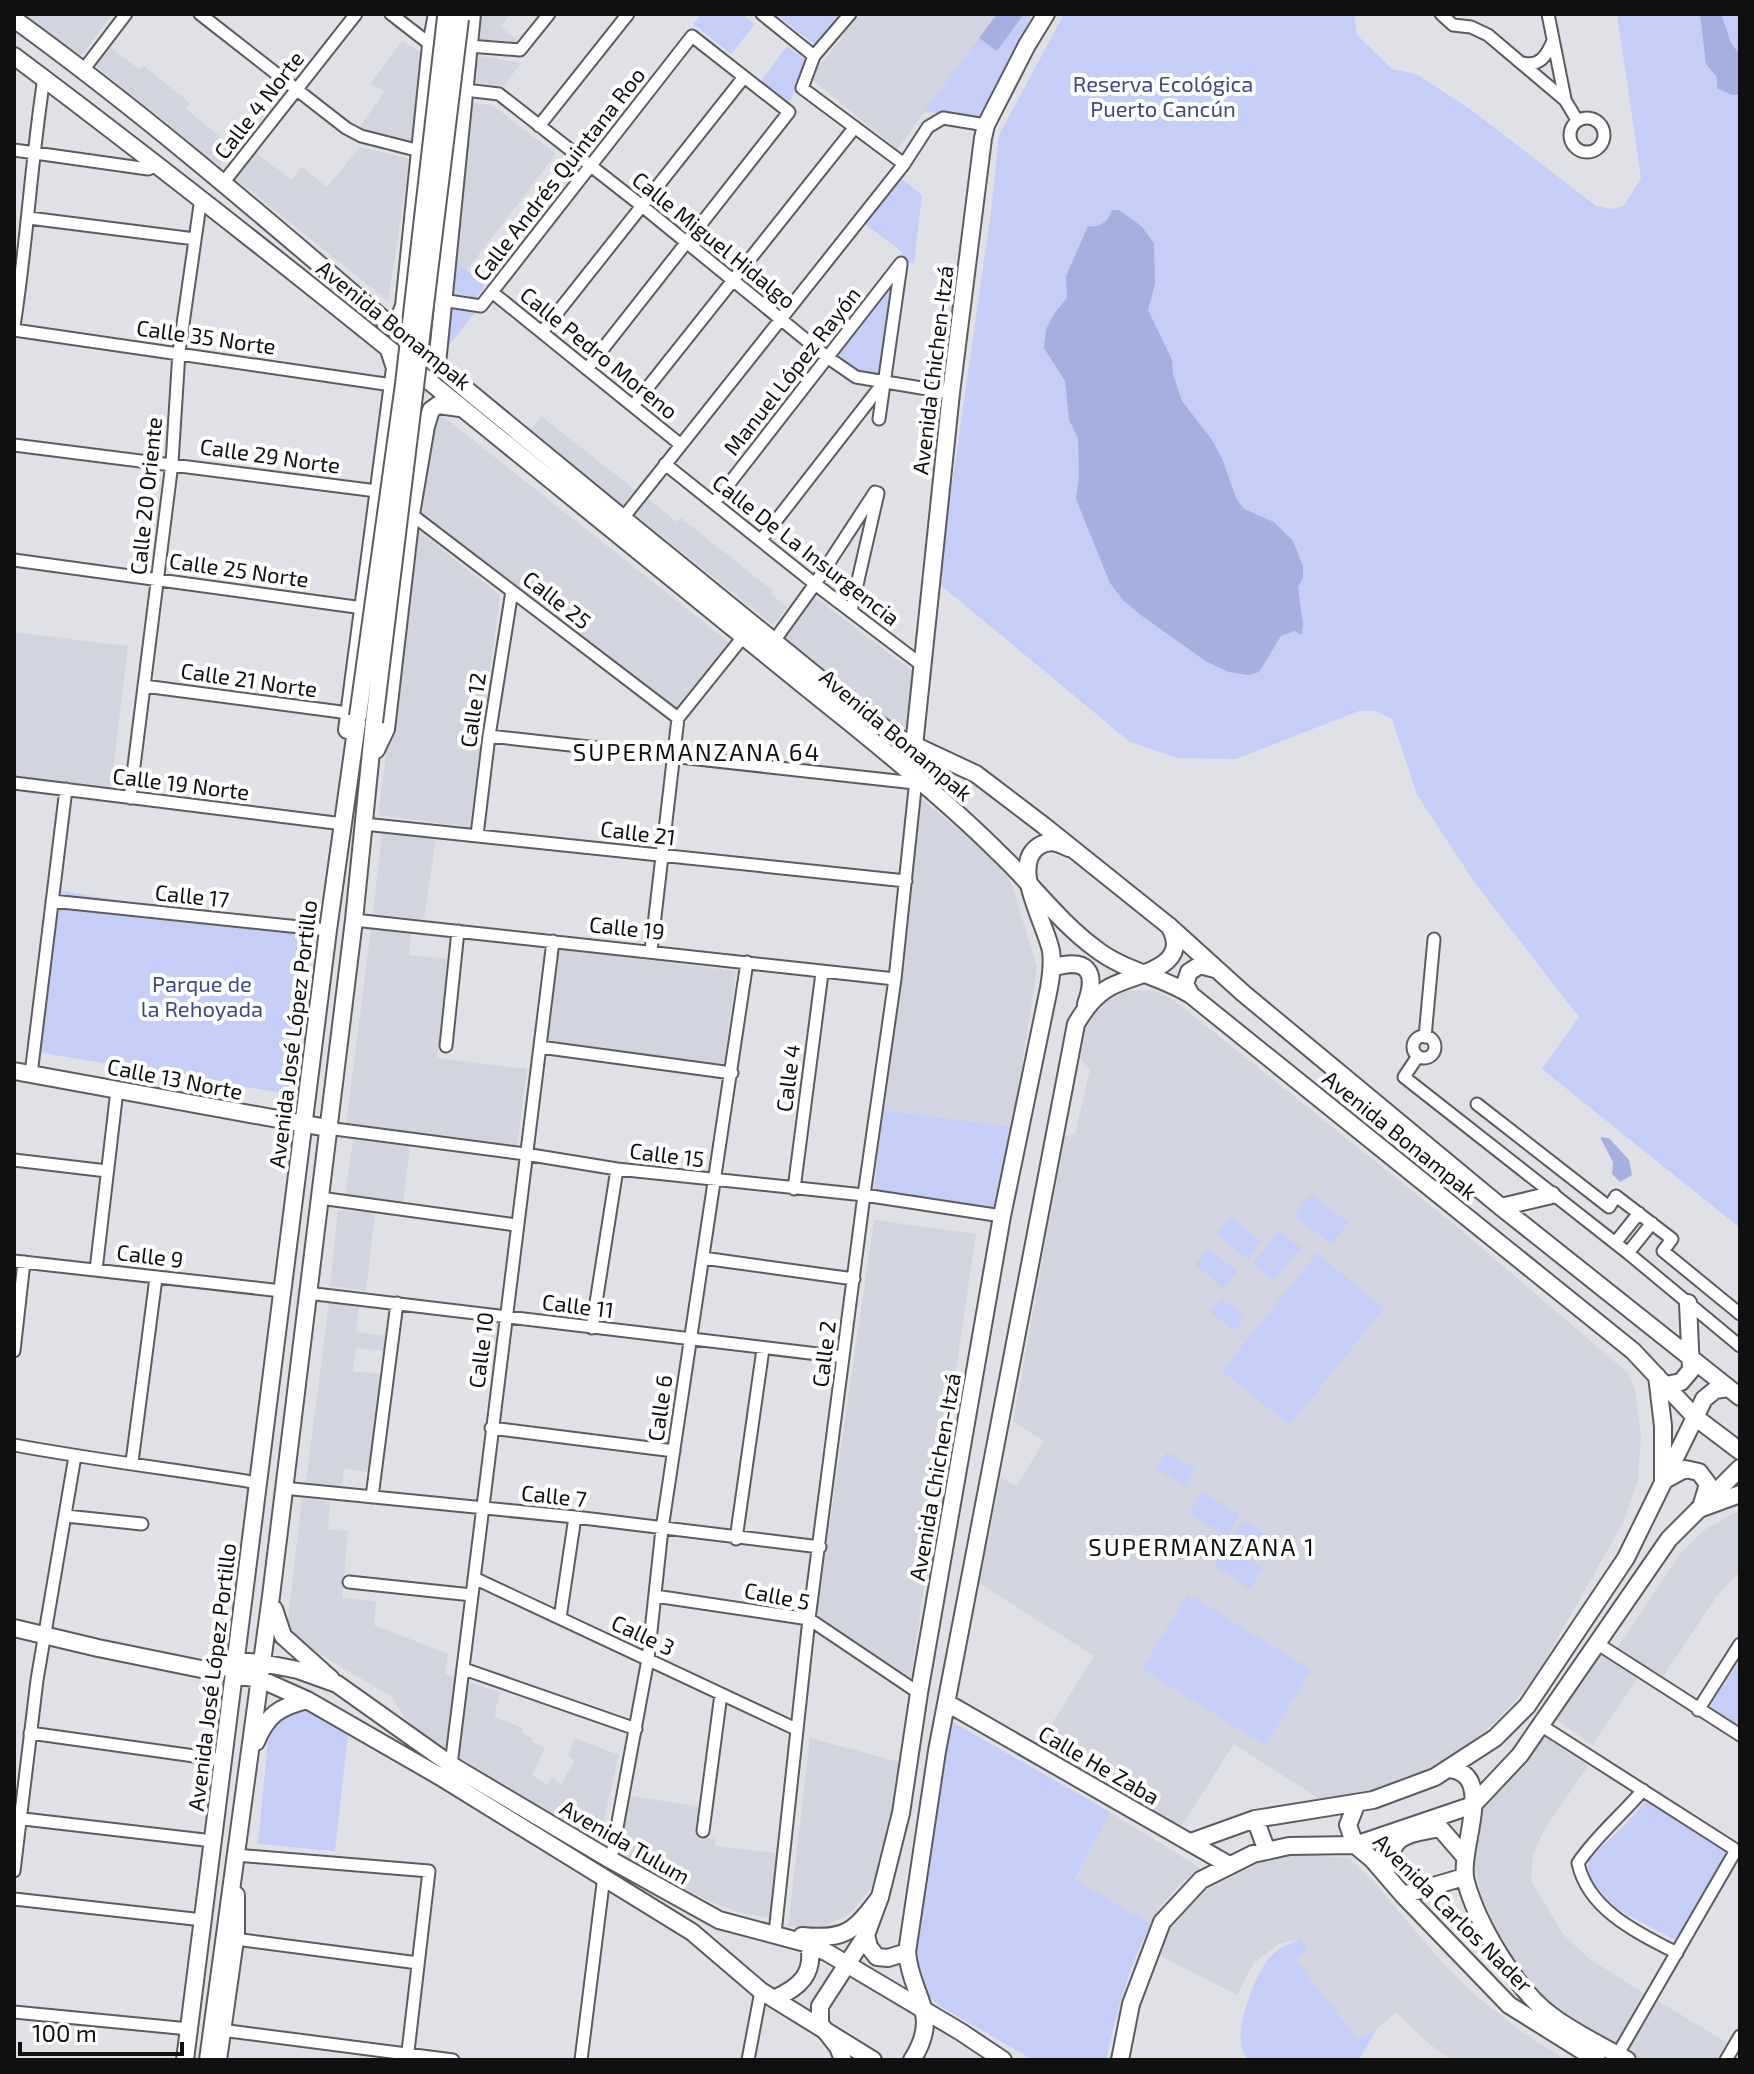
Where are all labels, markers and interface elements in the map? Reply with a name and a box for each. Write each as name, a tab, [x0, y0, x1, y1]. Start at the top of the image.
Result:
street label: Calle 4 Norte	[208, 45, 308, 164]
street label: Calle Andrés Quintana Roo	[467, 62, 650, 286]
park label: Reserva Ecológica Puerto Cancún	[1073, 70, 1253, 121]
street label: Calle Miguel Hidalgo	[628, 165, 802, 313]
street label: Avenida Bonampak	[312, 254, 477, 394]
street label: Avenida Chichen-Itzá	[906, 264, 958, 476]
street label: Calle Pedro Moreno	[516, 281, 684, 424]
street label: Manuel López Rayón	[717, 281, 865, 460]
street label: Calle 35 Norte	[135, 313, 277, 359]
street label: Calle 20 Oriente	[124, 416, 166, 576]
street label: Calle 29 Norte	[198, 432, 342, 478]
street label: Calle De La Insurgencia	[708, 468, 905, 630]
street label: Calle 25 Norte	[168, 546, 311, 592]
street label: Calle 25	[519, 565, 597, 634]
street label: Calle 21 Norte	[179, 657, 319, 701]
street label: Avenida Bonampak	[815, 663, 978, 805]
street label: Calle 12	[454, 671, 490, 749]
district label: SUPERMANZANA 64	[573, 737, 821, 766]
street label: Calle 19 Norte	[111, 762, 251, 804]
street label: Calle 21	[599, 815, 677, 850]
street label: Calle 17	[154, 878, 230, 912]
street label: Avenida José López Portillo	[263, 898, 321, 1169]
street label: Calle 19	[588, 910, 666, 944]
park label: Parque de la Rehoyada	[141, 970, 263, 1021]
street label: Calle 4	[770, 1043, 804, 1113]
street label: Calle 13 Norte	[105, 1052, 245, 1104]
street label: Avenida Bonampak	[1318, 1064, 1483, 1204]
street label: Calle 15	[628, 1137, 706, 1171]
street label: Calle 9	[115, 1238, 185, 1272]
street label: Calle 11	[541, 1288, 615, 1322]
street label: Calle 10	[462, 1310, 498, 1389]
street label: Calle 2	[806, 1319, 840, 1389]
street label: Avenida Chichen-Itzá	[903, 1371, 965, 1583]
street label: Calle 6	[641, 1373, 677, 1443]
street label: Calle 7	[520, 1479, 588, 1511]
district label: SUPERMANZANA 1	[1088, 1532, 1316, 1561]
street label: Avenida José López Portillo	[182, 1541, 240, 1812]
street label: Calle 5	[742, 1576, 812, 1614]
street label: Calle 3	[608, 1608, 679, 1660]
street label: Calle He Zaba	[1035, 1719, 1164, 1809]
street label: Avenida Tulum	[556, 1793, 695, 1889]
street label: Avenida Carlos Nader	[1369, 1828, 1539, 1997]
scale bar	[20, 2006, 182, 2056]
text: 100 m	[32, 2018, 97, 2047]

